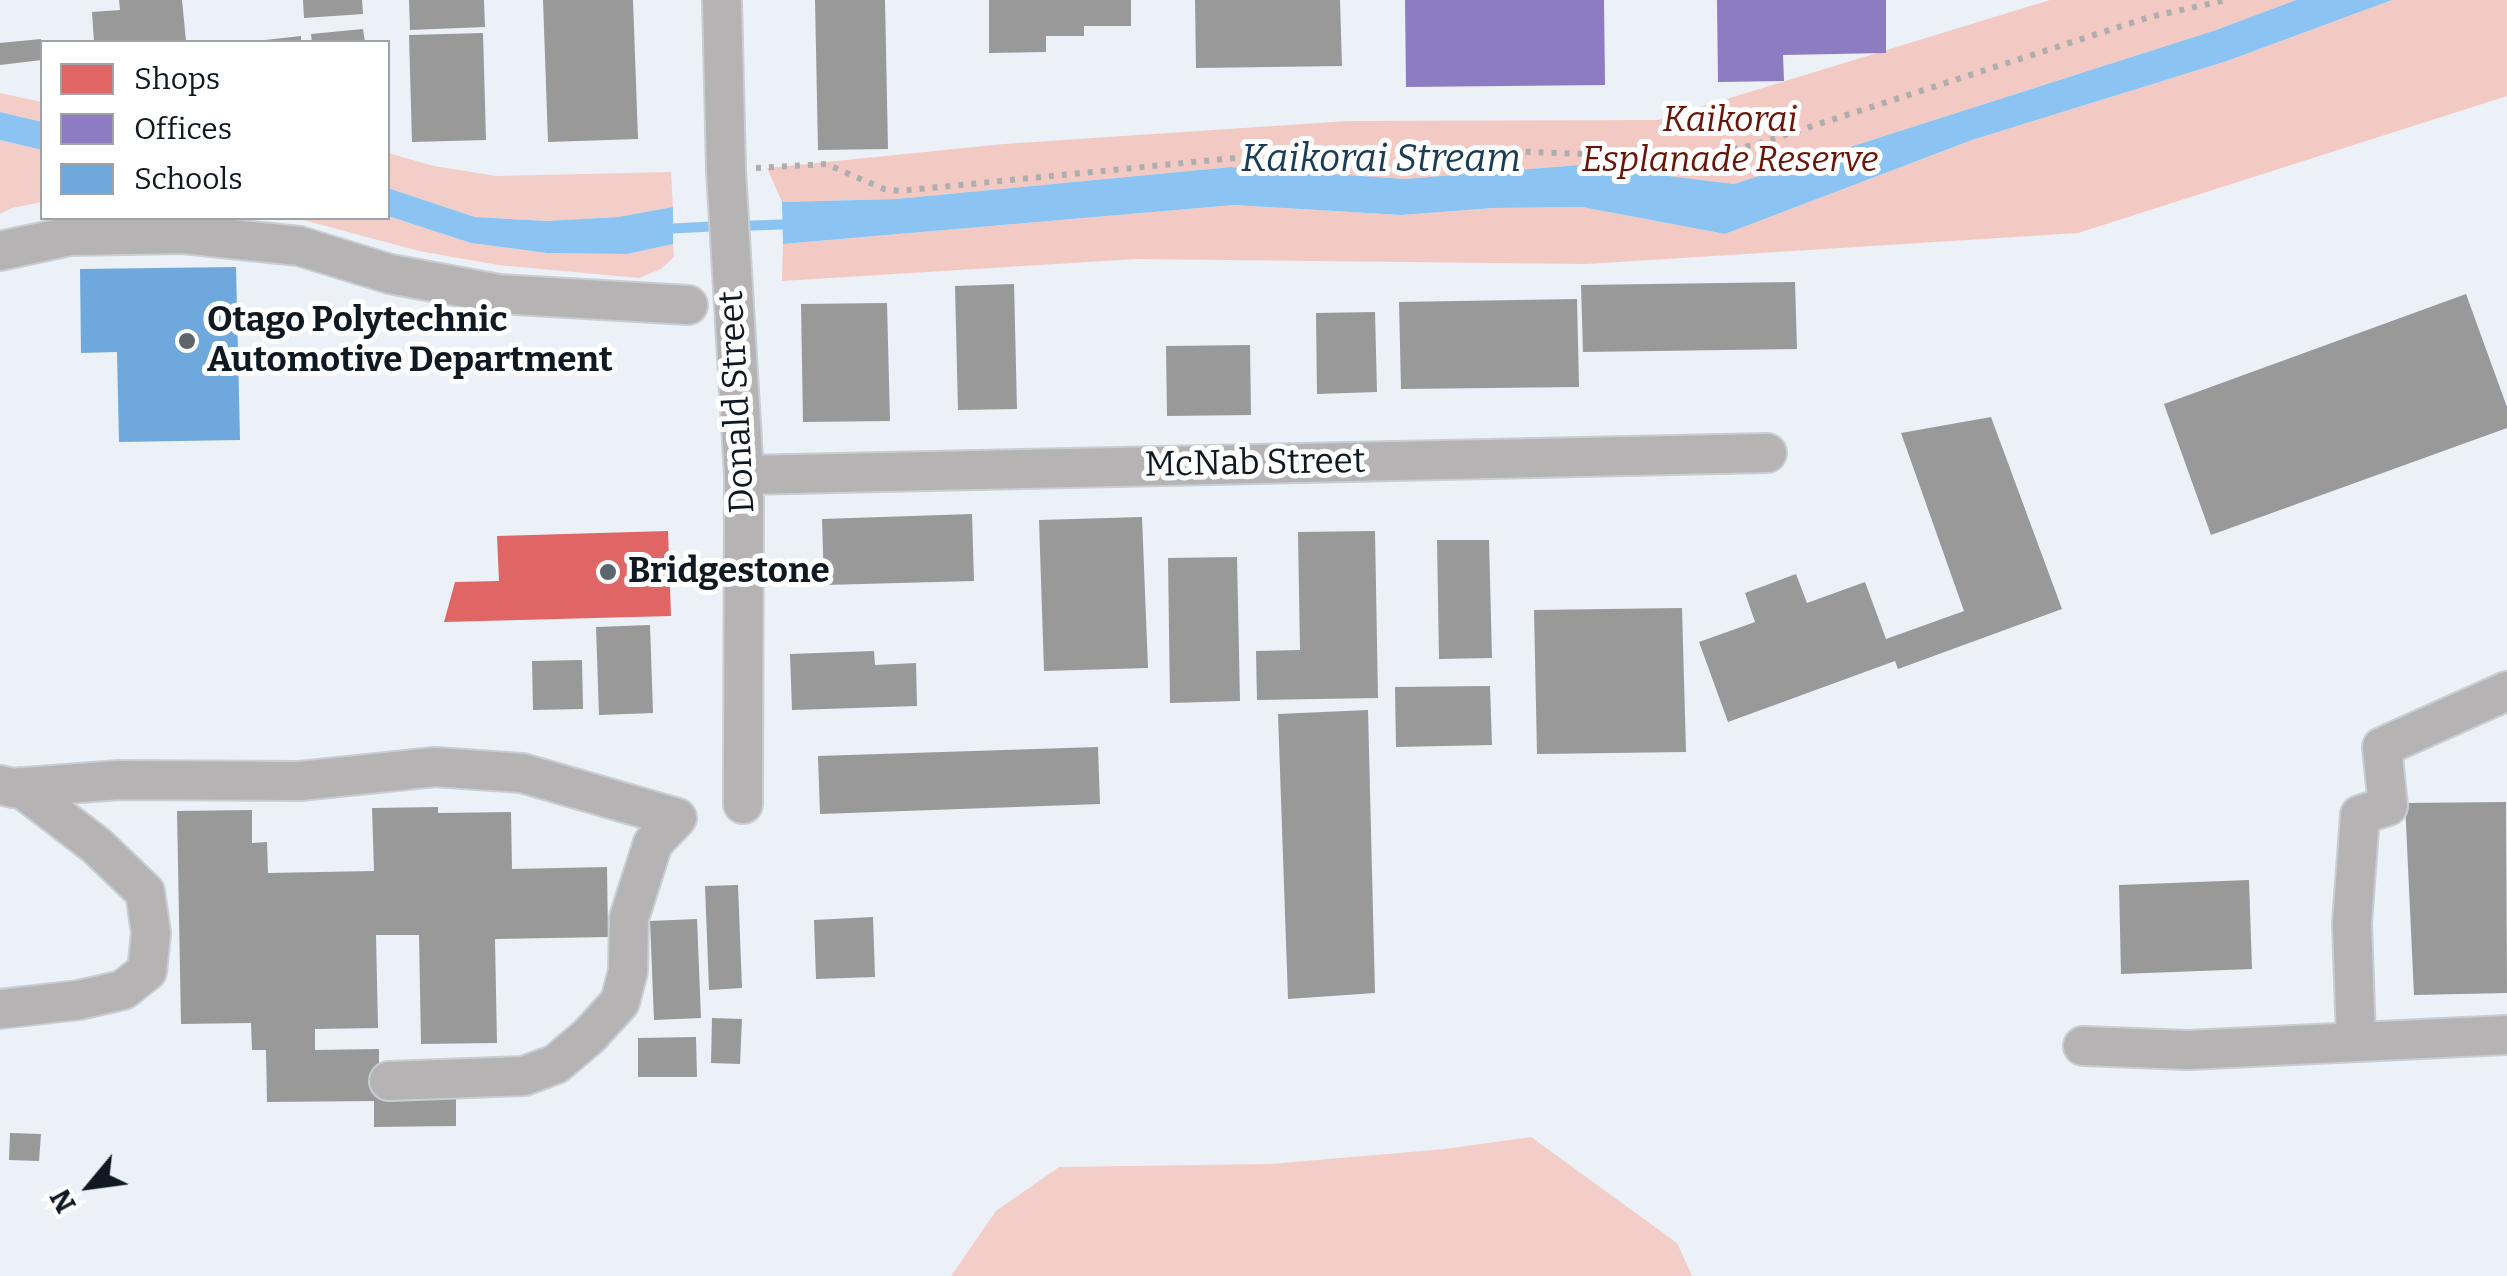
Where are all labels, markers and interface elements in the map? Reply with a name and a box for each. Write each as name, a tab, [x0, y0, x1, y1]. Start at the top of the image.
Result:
legend	[40, 40, 390, 220]
text: Shops	[134, 61, 220, 97]
park label: Kaikorai Esplanade Reserve	[1582, 100, 1878, 182]
text: Offices	[134, 111, 232, 147]
water label: Kaikorai Stream	[1241, 137, 1521, 183]
text: Schools	[134, 161, 243, 197]
street label: Donald Street	[711, 290, 765, 514]
place label: Otago Polytechnic Automotive Department	[207, 300, 613, 382]
marker: Otago Polytechnic Automotive Department	[176, 330, 198, 352]
street label: McNab Street	[1144, 441, 1366, 487]
place label: Bridgestone	[628, 551, 830, 593]
marker: Bridgestone	[597, 561, 619, 583]
north arrow	[40, 1136, 140, 1236]
text: N	[44, 1183, 83, 1218]

